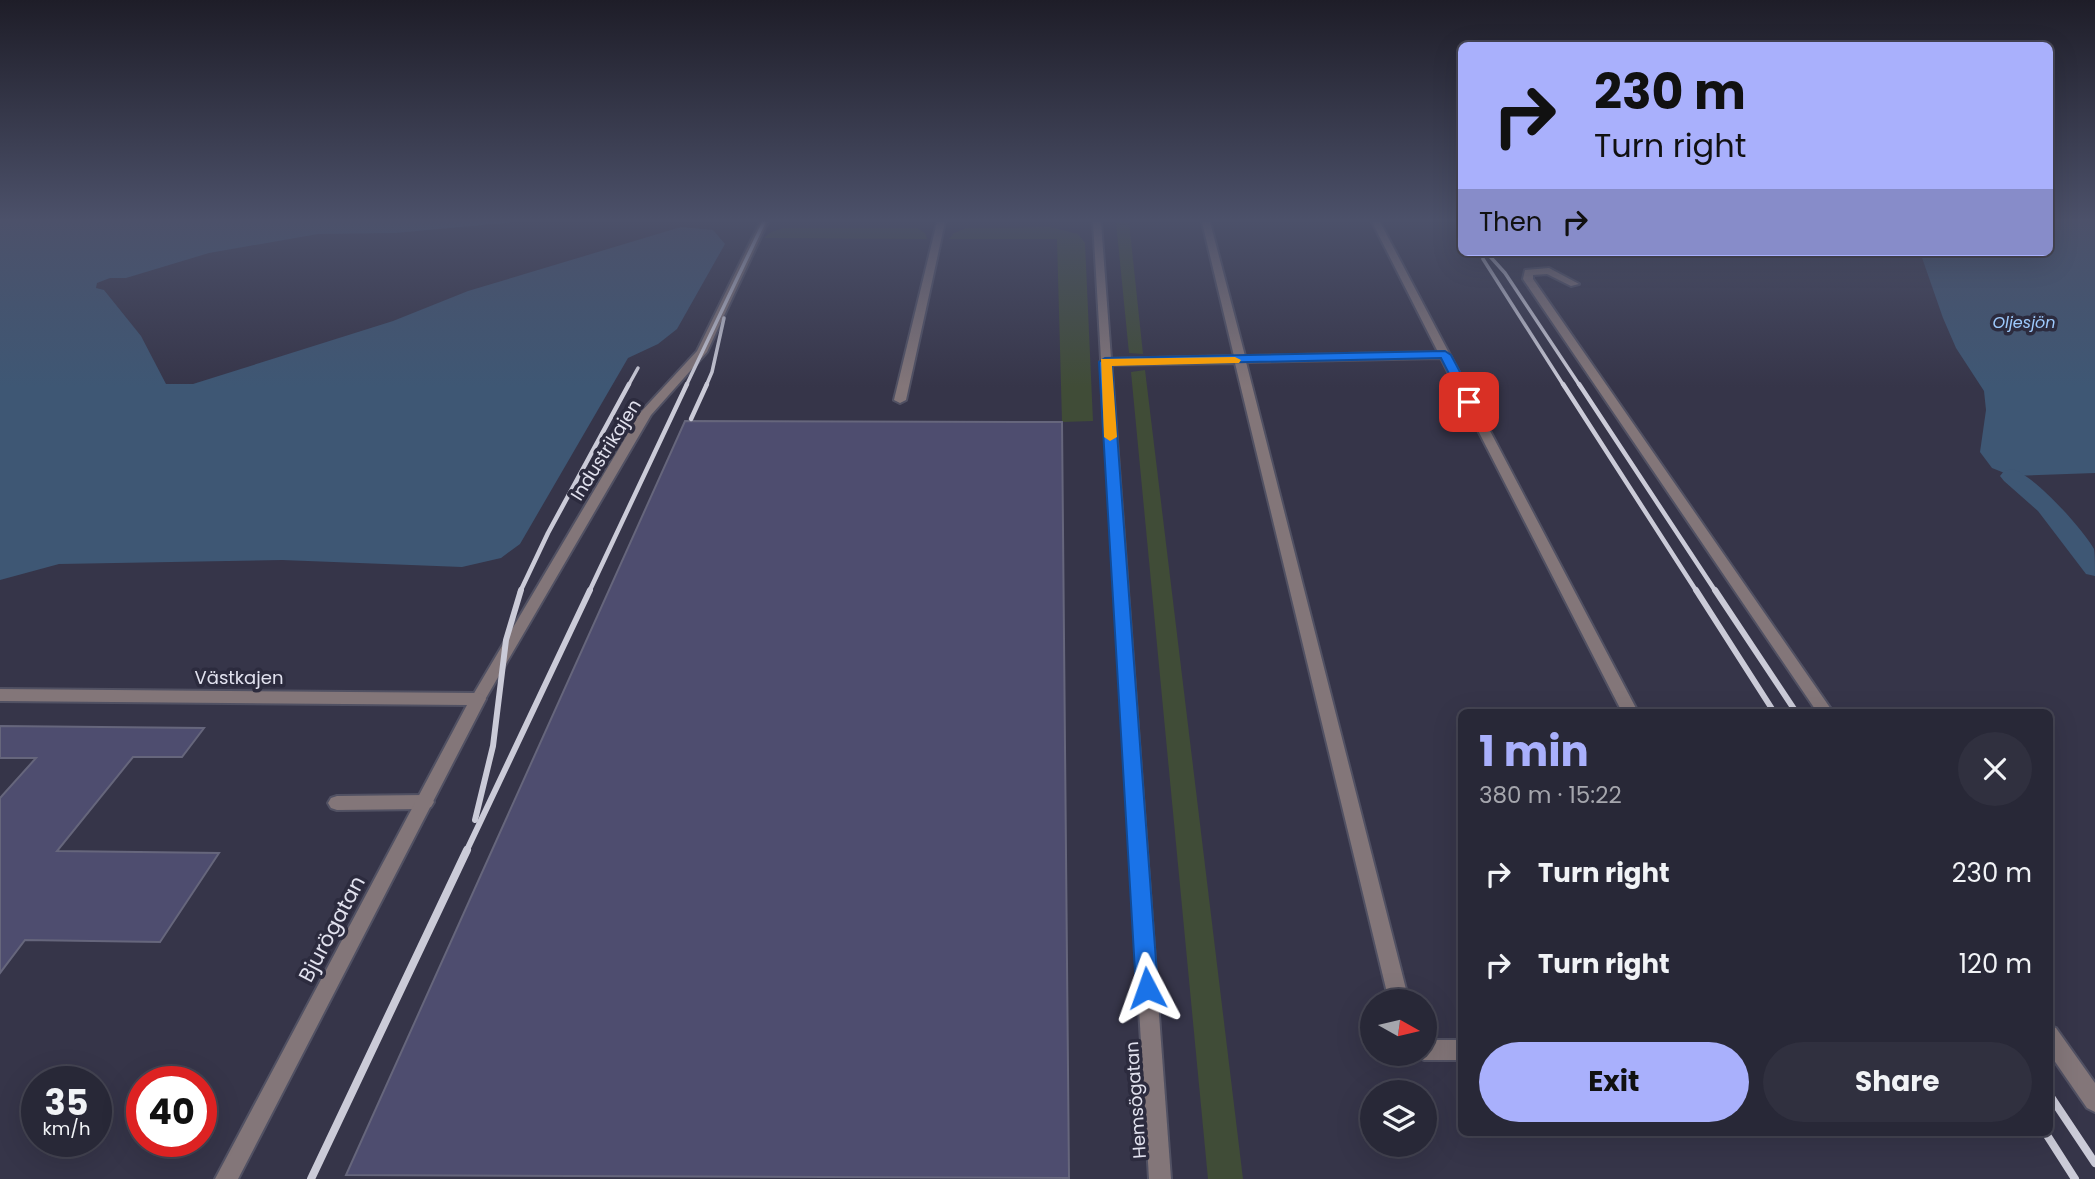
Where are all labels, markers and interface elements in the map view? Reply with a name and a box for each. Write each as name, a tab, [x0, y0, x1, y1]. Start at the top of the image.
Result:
text: 230 m	[1594, 58, 1746, 126]
icon: right	[1479, 70, 1570, 161]
text: Turn right	[1594, 123, 1746, 168]
icon: right	[1556, 203, 1594, 241]
text: Then	[1479, 204, 1542, 240]
water label: Oljesjön	[1992, 311, 2056, 334]
pin	[1439, 372, 1499, 432]
icon: arrive	[1450, 383, 1488, 421]
street label: Industrikajen	[564, 394, 647, 505]
street label: Västkajen	[195, 665, 283, 690]
text: 1 min	[1479, 722, 1589, 781]
button: close	[1958, 732, 2032, 806]
text: 380 m · 15:22	[1479, 779, 1622, 811]
icon: right	[1479, 855, 1517, 893]
text: Turn right	[1538, 855, 1670, 891]
text: 230 m	[1952, 855, 2032, 891]
street label: Bjurögatan	[291, 871, 372, 987]
icon: right	[1479, 946, 1517, 984]
text: Turn right	[1538, 946, 1670, 982]
text: 120 m	[1959, 946, 2032, 982]
position arrow	[1110, 951, 1184, 1025]
north arrow	[1360, 989, 1437, 1066]
map controls	[1360, 989, 1437, 1157]
street label: Hemsögatan	[1119, 1040, 1152, 1160]
button: Exit	[1479, 1042, 1749, 1122]
button: Share	[1763, 1042, 2032, 1122]
speed limit sign: 40	[126, 1066, 217, 1157]
text: 35	[45, 1078, 88, 1127]
button: layers	[1360, 1080, 1437, 1157]
text: km/h	[43, 1116, 90, 1141]

